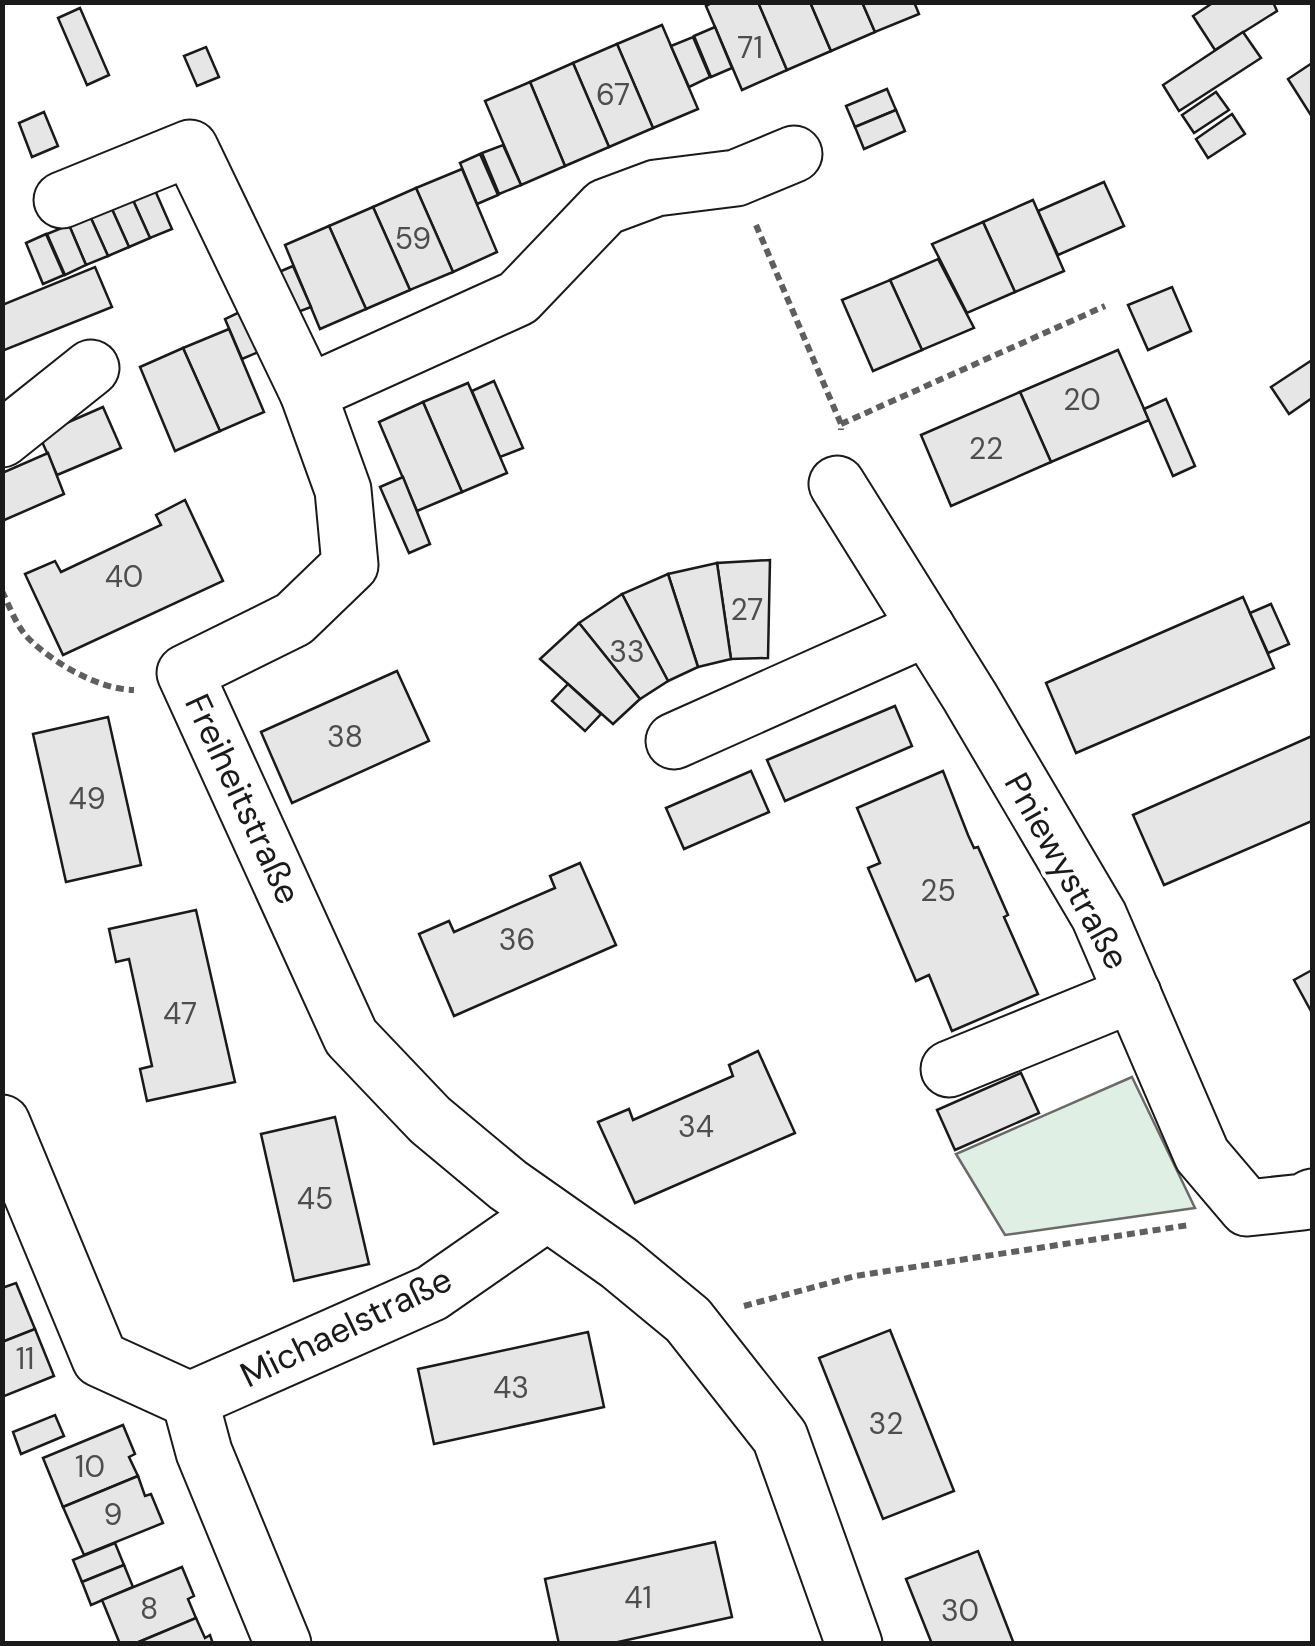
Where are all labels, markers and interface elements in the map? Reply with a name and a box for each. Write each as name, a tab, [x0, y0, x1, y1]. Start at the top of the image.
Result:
house number: 71	[737, 28, 763, 67]
house number: 67	[596, 75, 630, 114]
house number: 59	[395, 219, 431, 258]
house number: 20	[1063, 380, 1101, 419]
house number: 22	[969, 429, 1003, 468]
house number: 40	[105, 557, 143, 596]
house number: 27	[731, 590, 763, 629]
house number: 33	[609, 632, 645, 671]
street label: Freiheitstraße	[174, 687, 312, 911]
house number: 38	[327, 717, 363, 756]
street label: Pniewystraße	[994, 764, 1140, 978]
house number: 49	[68, 779, 106, 818]
house number: 25	[920, 871, 956, 910]
house number: 36	[499, 920, 535, 959]
house number: 47	[163, 994, 197, 1033]
house number: 34	[678, 1107, 714, 1146]
house number: 45	[297, 1179, 333, 1218]
street label: Michaelstraße	[233, 1256, 459, 1398]
house number: 11	[16, 1339, 34, 1378]
house number: 43	[493, 1368, 529, 1407]
house number: 32	[868, 1404, 904, 1443]
house number: 10	[75, 1447, 105, 1486]
house number: 9	[104, 1495, 122, 1534]
house number: 41	[624, 1578, 652, 1617]
house number: 8	[140, 1589, 158, 1628]
house number: 30	[941, 1591, 979, 1630]

